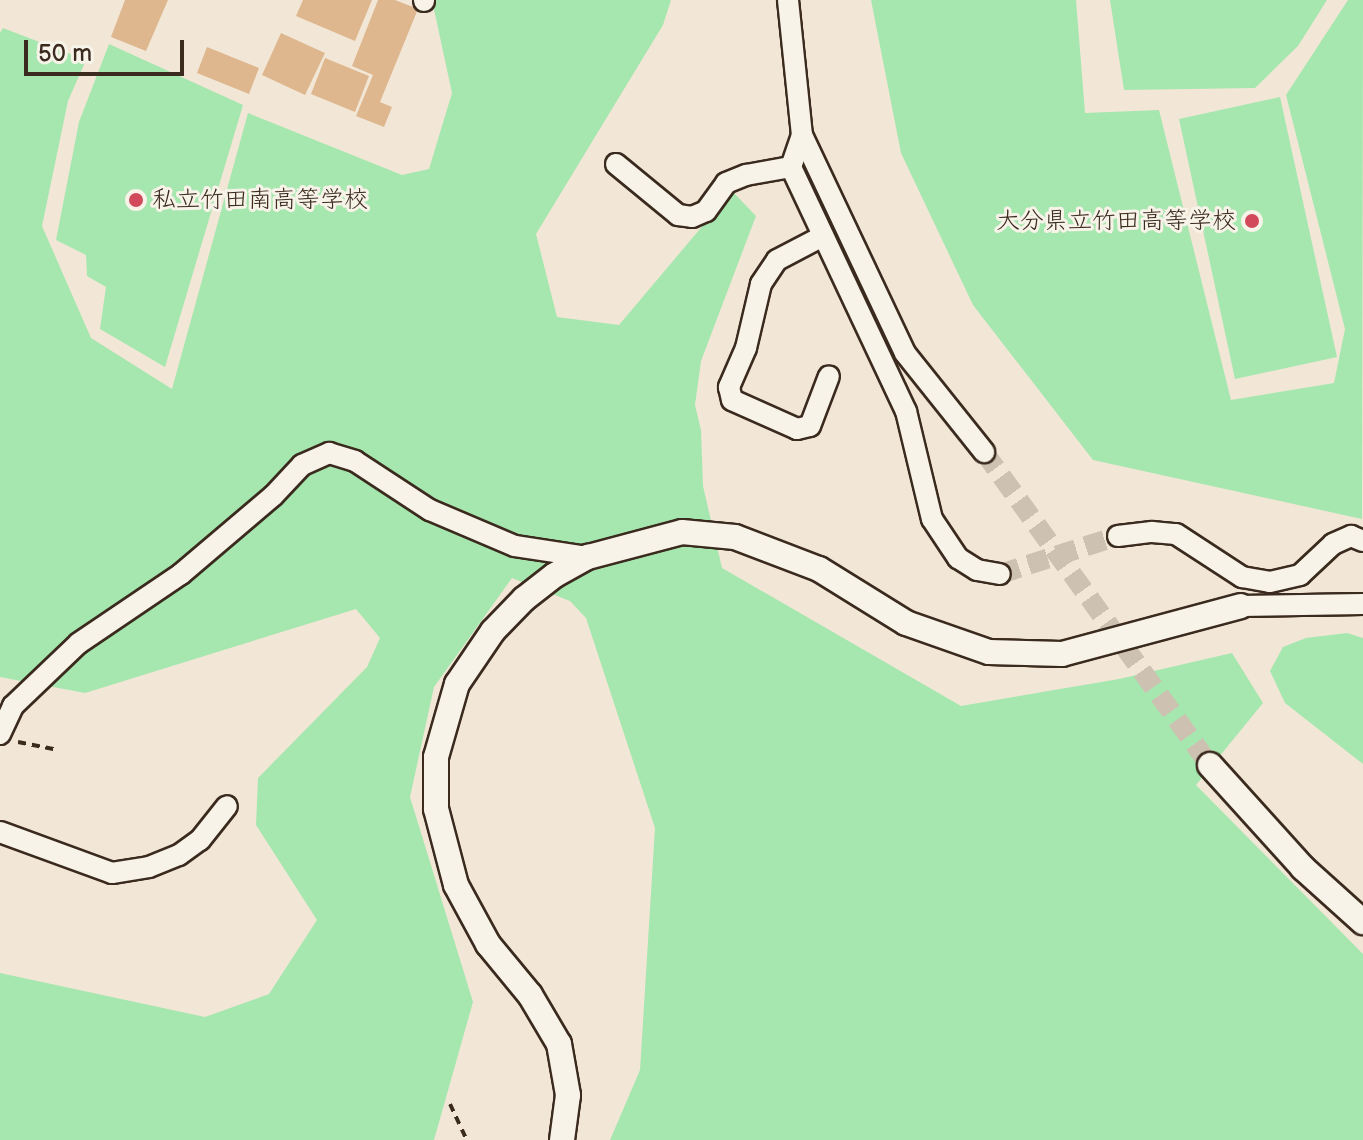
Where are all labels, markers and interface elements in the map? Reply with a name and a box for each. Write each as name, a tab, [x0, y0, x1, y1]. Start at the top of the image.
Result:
scale bar	[28, 24, 188, 74]
text: 50 m	[38, 39, 92, 68]
place label: 私立竹田南高等学校	[152, 186, 368, 214]
marker: 私立竹田南高等学校	[127, 191, 145, 209]
place label: 大分県立竹田高等学校	[996, 207, 1236, 235]
marker: 大分県立竹田高等学校	[1243, 212, 1261, 230]

